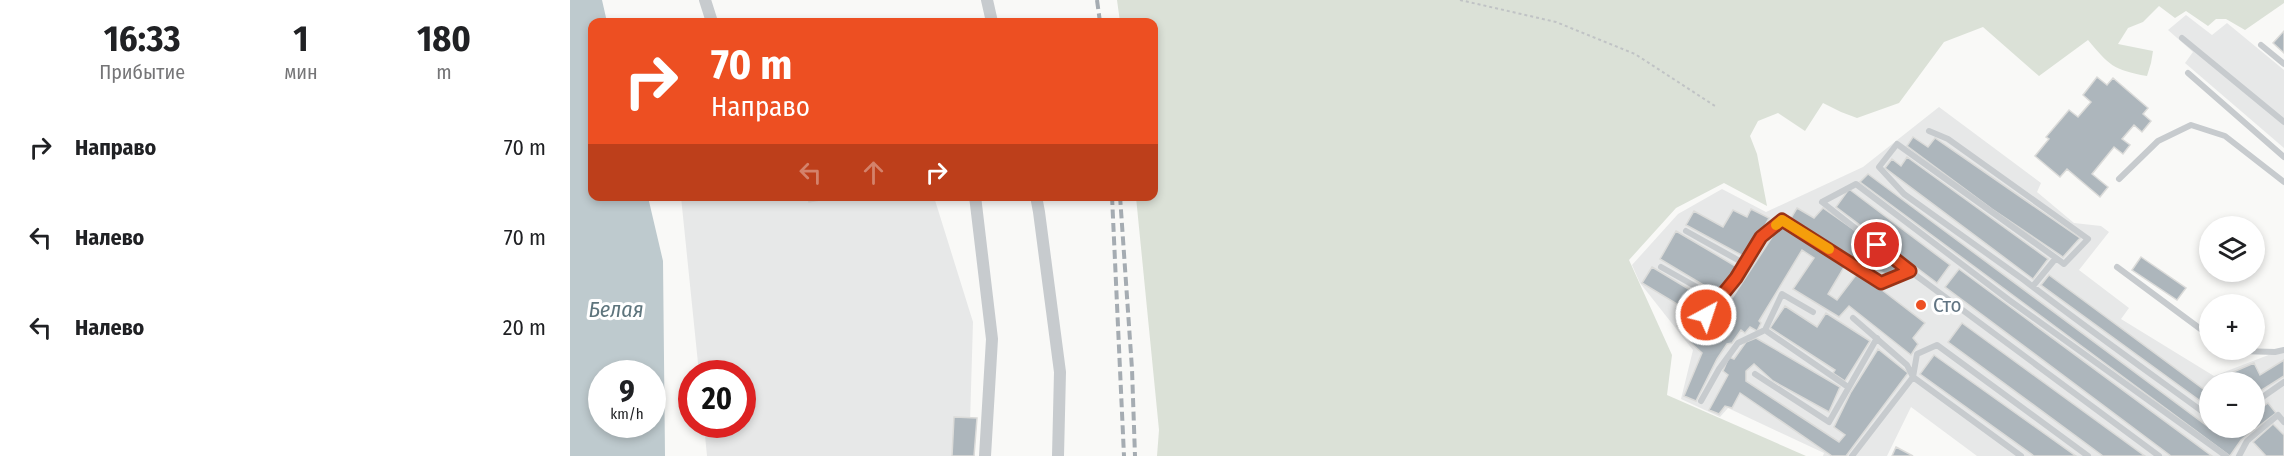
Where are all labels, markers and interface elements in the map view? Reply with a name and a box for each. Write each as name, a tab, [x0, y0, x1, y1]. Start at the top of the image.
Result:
text: 16:33	[104, 17, 181, 61]
text: 1	[293, 17, 309, 61]
text: 180	[417, 17, 471, 61]
text: 70 m	[711, 40, 792, 90]
icon: right	[612, 42, 690, 120]
text: Прибытие	[99, 60, 185, 84]
text: мин	[284, 60, 318, 84]
text: m	[436, 60, 452, 84]
text: Направо	[711, 91, 810, 123]
icon: right	[24, 131, 57, 164]
text: Направо	[75, 134, 156, 161]
text: 70 m	[504, 134, 546, 161]
icon: left	[794, 156, 827, 189]
icon: ahead	[857, 156, 890, 189]
icon: right	[920, 156, 953, 189]
map controls	[2199, 216, 2265, 438]
button: layers	[2199, 216, 2265, 282]
pin	[1851, 219, 1902, 270]
icon: left	[24, 221, 57, 254]
text: Налево	[75, 224, 144, 251]
text: 70 m	[504, 224, 546, 251]
icon: arrive	[1860, 228, 1893, 261]
position arrow	[1674, 283, 1738, 347]
place label: Сто	[1933, 292, 1962, 318]
button: +	[2199, 294, 2265, 360]
water label: Белая	[588, 296, 644, 323]
marker: Сто	[1914, 298, 1928, 312]
icon: left	[24, 311, 57, 344]
text: Налево	[75, 314, 144, 341]
text: 20 m	[503, 314, 546, 341]
speed limit sign: 20	[678, 360, 756, 438]
button: −	[2199, 372, 2265, 438]
text: 9	[619, 374, 635, 410]
text: km/h	[610, 405, 644, 423]

